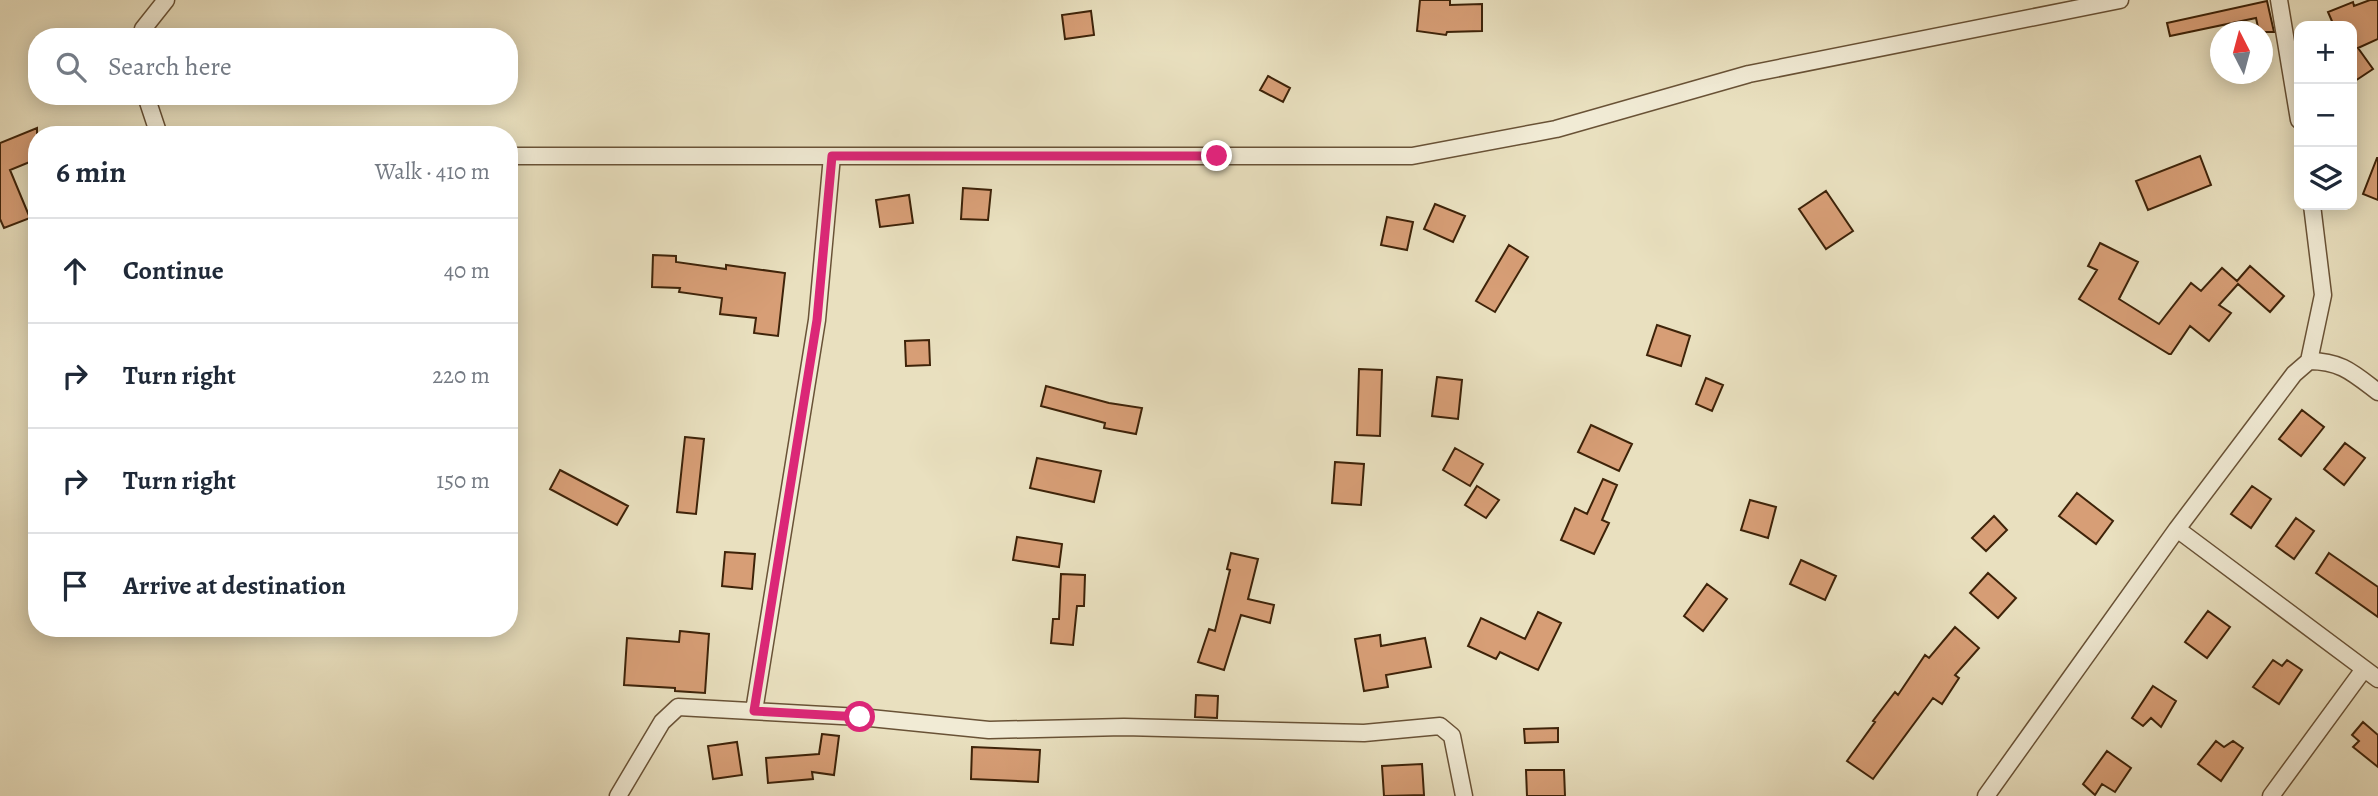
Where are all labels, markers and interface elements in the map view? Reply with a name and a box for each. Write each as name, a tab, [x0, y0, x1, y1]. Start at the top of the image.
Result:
north arrow	[2210, 21, 2273, 84]
map controls	[2294, 21, 2357, 210]
button: +	[2294, 21, 2357, 84]
search box	[28, 28, 518, 105]
icon: search	[52, 48, 90, 86]
text: Search here	[108, 49, 232, 84]
button: −	[2294, 84, 2357, 147]
route end	[1201, 140, 1232, 171]
button: layers	[2294, 147, 2357, 210]
text: 6 min	[56, 152, 126, 192]
text: Walk · 410 m	[375, 156, 490, 187]
icon: ahead	[56, 252, 94, 290]
text: Continue	[123, 253, 224, 288]
text: 40 m	[444, 255, 490, 286]
icon: right	[56, 357, 94, 395]
text: Turn right	[123, 358, 236, 393]
text: 220 m	[432, 360, 490, 391]
icon: right	[56, 462, 94, 500]
text: Turn right	[123, 463, 236, 498]
text: 150 m	[436, 465, 490, 496]
icon: arrive	[56, 567, 94, 605]
text: Arrive at destination	[123, 568, 346, 603]
route start	[844, 701, 875, 732]

